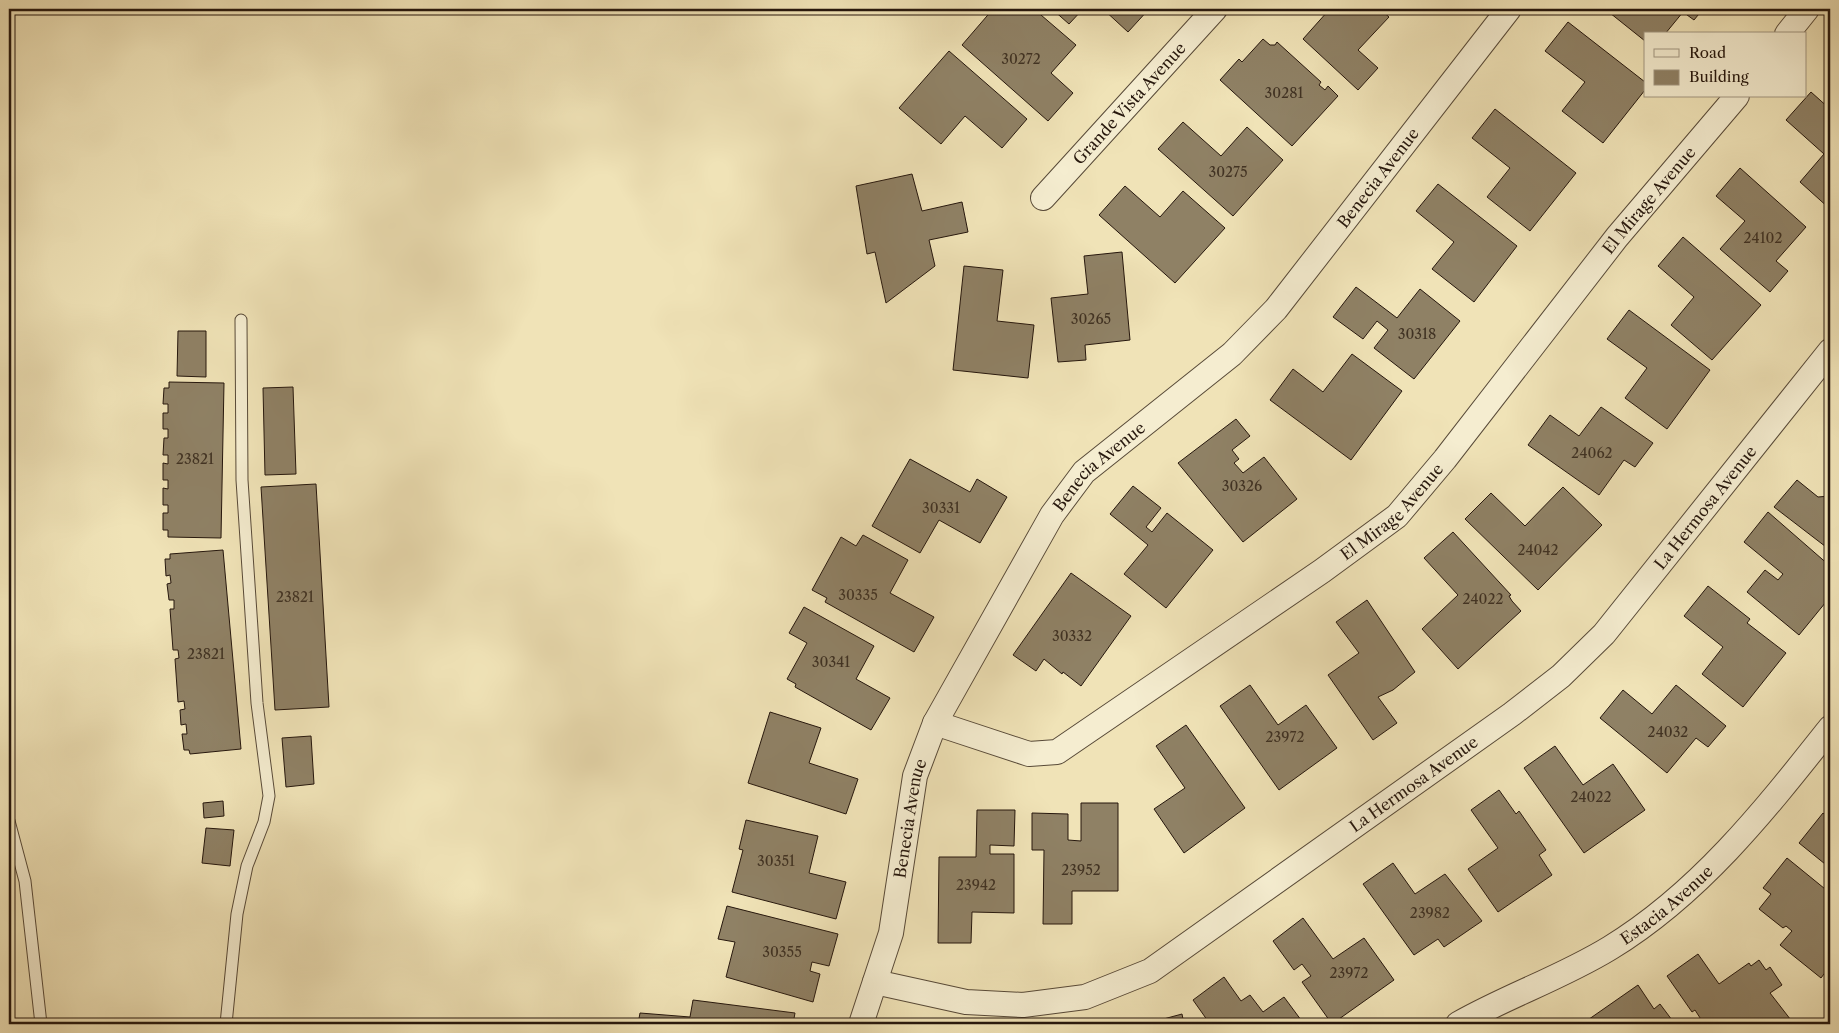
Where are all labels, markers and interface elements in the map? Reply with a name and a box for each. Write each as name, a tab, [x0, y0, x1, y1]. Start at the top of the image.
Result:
legend	[1644, 32, 1806, 98]
street label: Grande Vista Avenue	[1069, 38, 1190, 169]
text: Road	[1689, 43, 1726, 62]
house number: 30272	[1001, 50, 1041, 68]
text: Building	[1689, 67, 1749, 86]
house number: 30281	[1265, 84, 1304, 102]
street label: Benecia Avenue	[1333, 124, 1423, 232]
street label: El Mirage Avenue	[1598, 142, 1700, 258]
house number: 30275	[1208, 163, 1248, 181]
house number: 24102	[1744, 229, 1782, 247]
house number: 30265	[1071, 310, 1111, 328]
house number: 30318	[1398, 325, 1436, 343]
street label: Benecia Avenue	[1048, 417, 1149, 515]
street label: La Hermosa Avenue	[1650, 441, 1761, 573]
house number: 24062	[1571, 444, 1613, 462]
house number: 23821	[176, 450, 214, 468]
street label: El Mirage Avenue	[1336, 459, 1447, 564]
house number: 30326	[1222, 477, 1262, 495]
house number: 30331	[922, 499, 960, 517]
house number: 24042	[1517, 541, 1559, 559]
house number: 30335	[838, 586, 878, 604]
house number: 23821	[276, 588, 314, 606]
house number: 24022	[1462, 590, 1504, 608]
house number: 30332	[1052, 627, 1092, 645]
house number: 23821	[187, 645, 225, 663]
house number: 30341	[812, 653, 850, 671]
house number: 24032	[1648, 723, 1688, 741]
house number: 23972	[1266, 728, 1304, 746]
street label: La Hermosa Avenue	[1346, 732, 1482, 836]
street label: Benecia Avenue	[890, 756, 931, 880]
house number: 24022	[1570, 788, 1612, 806]
house number: 30351	[757, 852, 795, 870]
house number: 23952	[1061, 861, 1101, 879]
street label: Estacia Avenue	[1616, 861, 1717, 949]
house number: 23942	[956, 876, 996, 894]
house number: 23982	[1410, 904, 1450, 922]
house number: 30355	[762, 943, 802, 961]
house number: 23972	[1330, 964, 1368, 982]

